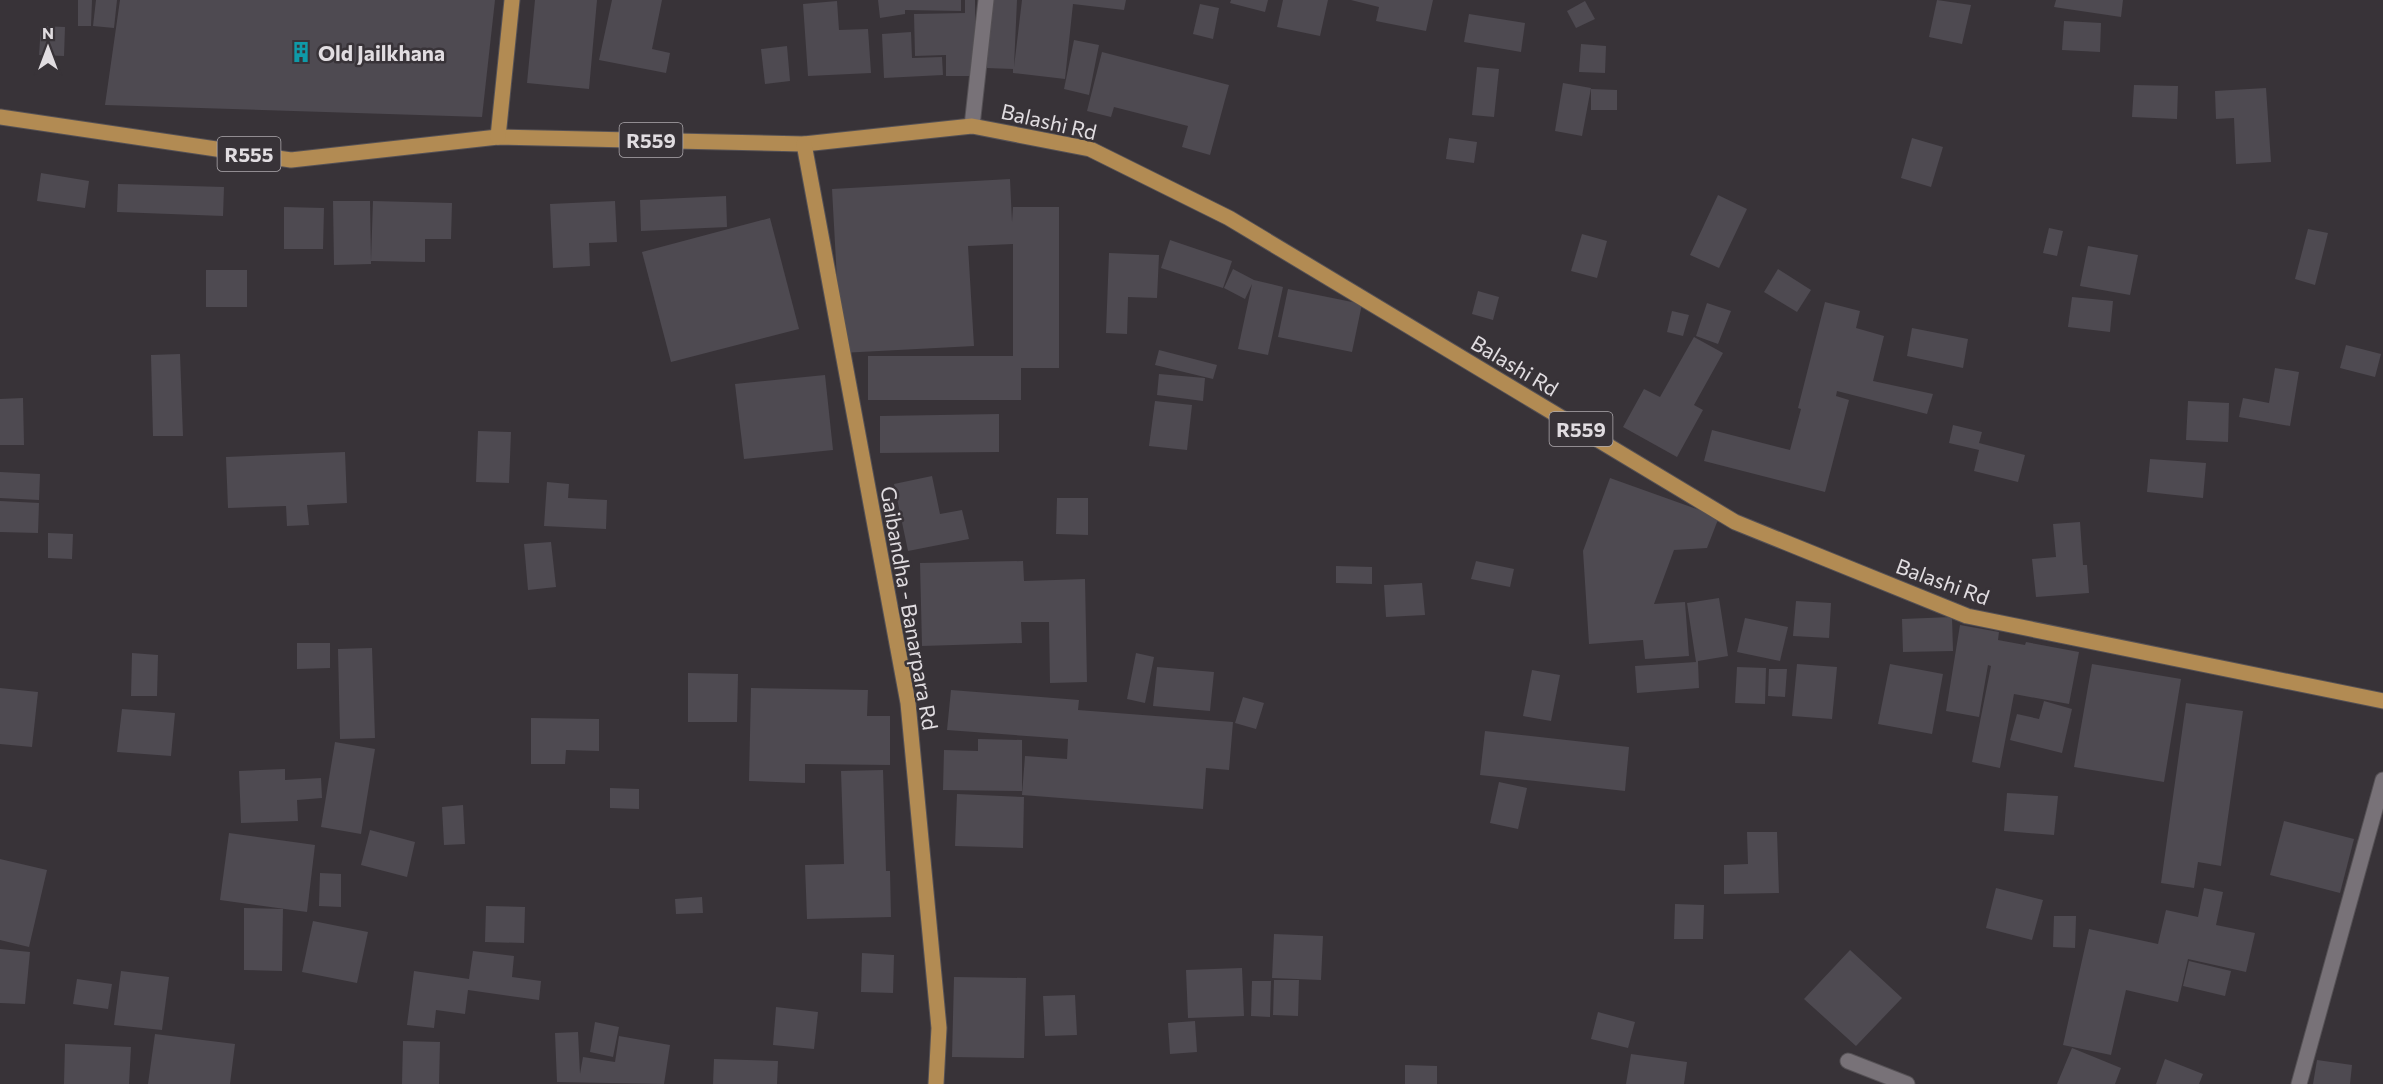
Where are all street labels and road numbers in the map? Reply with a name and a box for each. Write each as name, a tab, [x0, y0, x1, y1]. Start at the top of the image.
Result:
street label: Balashi Rd	[999, 98, 1099, 144]
road number: R559	[620, 123, 682, 157]
road number: R555	[218, 137, 280, 171]
street label: Balashi Rd	[1467, 329, 1563, 401]
road number: R559	[1550, 412, 1612, 446]
street label: Gaibandha - Banarpara Rd	[876, 484, 944, 732]
street label: Balashi Rd	[1893, 553, 1993, 609]

